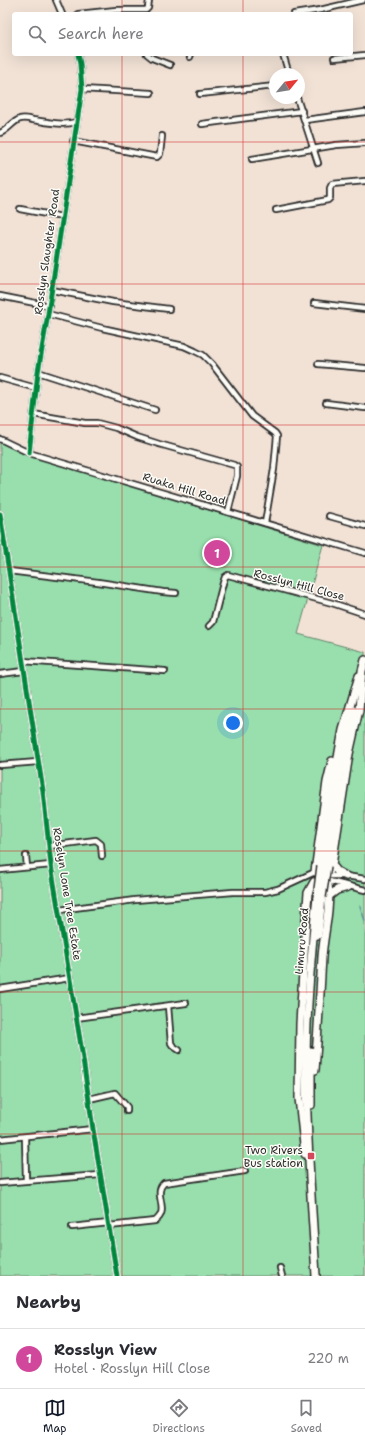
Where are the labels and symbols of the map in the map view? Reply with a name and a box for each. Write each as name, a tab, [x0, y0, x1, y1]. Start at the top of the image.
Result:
north arrow	[269, 68, 305, 104]
street label: Rosslyn Slaughter Road	[31, 188, 63, 316]
street label: Ruaka Hill Road	[141, 469, 227, 509]
pin: 1	[204, 538, 230, 568]
street label: Rosslyn Hill Close	[252, 566, 346, 604]
your location	[223, 713, 243, 733]
street label: Roselyn Lone Tree Estate	[49, 826, 85, 962]
street label: Limuru Road	[292, 907, 312, 975]
place label: Two Rivers Bus station	[244, 1143, 303, 1171]
marker: Two Rivers Bus station	[306, 1151, 316, 1161]

